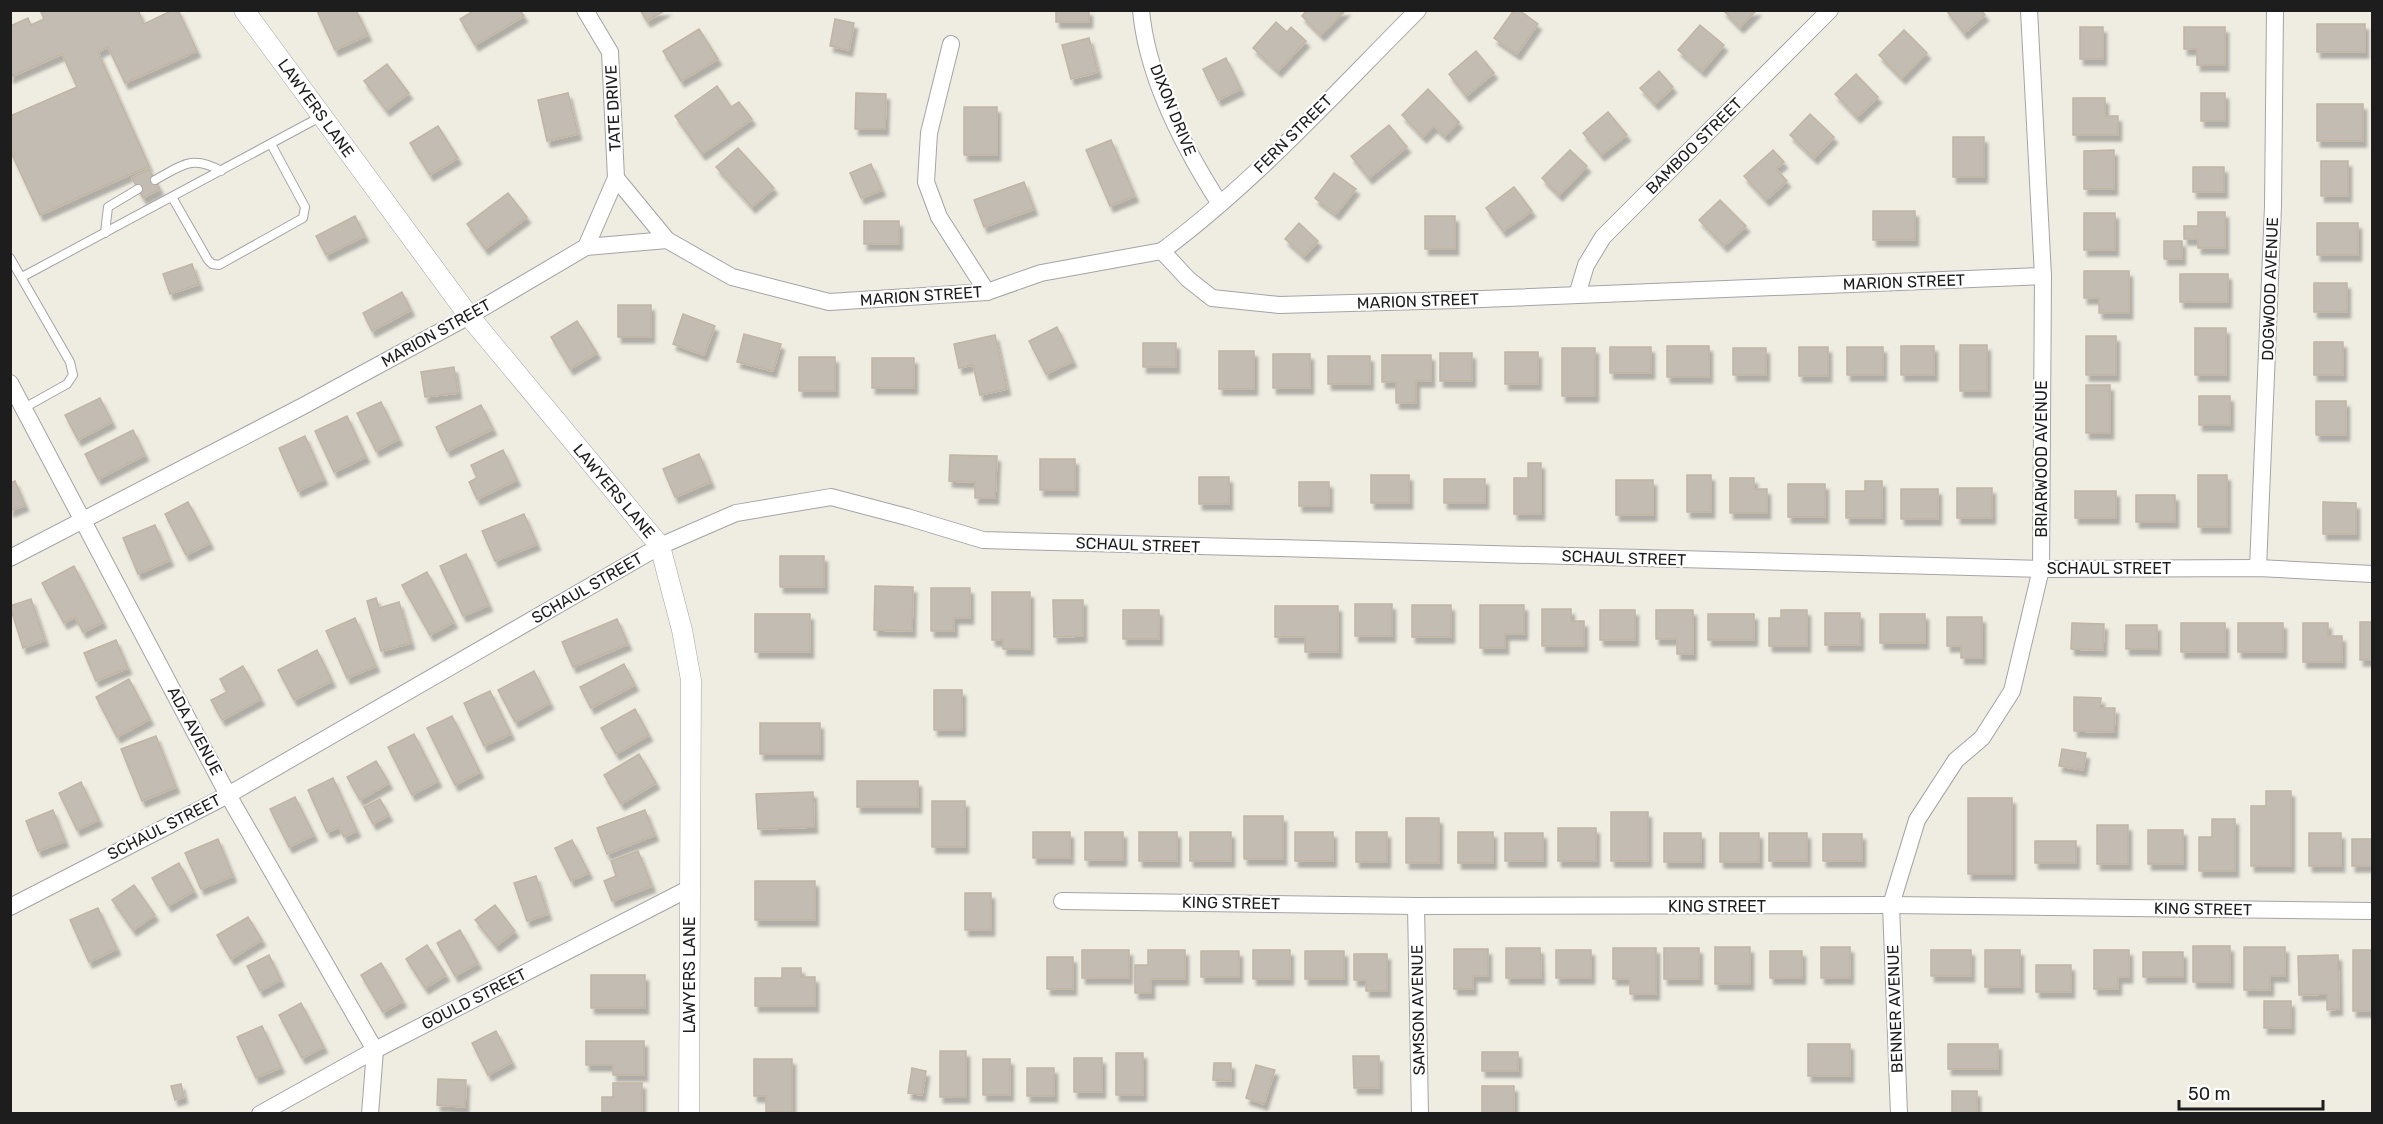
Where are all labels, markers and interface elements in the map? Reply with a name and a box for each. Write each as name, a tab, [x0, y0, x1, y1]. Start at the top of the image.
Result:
street label: LAWYERS LANE	[274, 55, 358, 161]
street label: DIXON DRIVE	[1146, 61, 1200, 159]
street label: TATE DRIVE	[601, 64, 625, 152]
street label: FERN STREET	[1250, 91, 1336, 177]
street label: BAMBOO STREET	[1642, 94, 1746, 198]
street label: DOGWOOD AVENUE	[2258, 217, 2282, 361]
street label: MARION STREET	[1843, 270, 1965, 294]
street label: MARION STREET	[859, 282, 983, 310]
street label: MARION STREET	[1357, 289, 1479, 313]
street label: MARION STREET	[378, 295, 494, 371]
street label: BRIARWOOD AVENUE	[2032, 380, 2051, 538]
street label: LAWYERS LANE	[569, 440, 659, 542]
street label: SCHAUL STREET	[1075, 533, 1201, 557]
street label: SCHAUL STREET	[1561, 546, 1687, 570]
street label: SCHAUL STREET	[528, 549, 646, 627]
street label: SCHAUL STREET	[2047, 559, 2171, 578]
street label: ADA AVENUE	[164, 683, 226, 779]
street label: SCHAUL STREET	[104, 790, 224, 864]
street label: KING STREET	[1182, 893, 1280, 913]
street label: KING STREET	[1668, 897, 1766, 916]
street label: KING STREET	[2154, 899, 2252, 919]
street label: LAWYERS LANE	[680, 916, 699, 1034]
street label: SAMSON AVENUE	[1407, 944, 1429, 1076]
street label: BENNER AVENUE	[1883, 944, 1907, 1074]
street label: GOULD STREET	[418, 964, 530, 1034]
scale bar	[2179, 1073, 2323, 1111]
text: 50 m	[2188, 1083, 2231, 1105]

